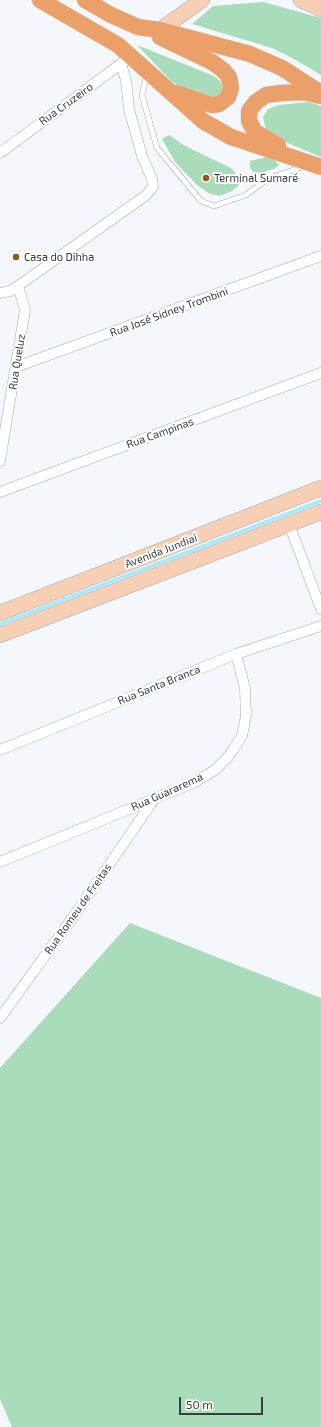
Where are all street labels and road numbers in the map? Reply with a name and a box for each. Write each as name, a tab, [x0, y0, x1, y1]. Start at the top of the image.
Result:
street label: Rua Cruzeiro	[37, 80, 95, 128]
street label: Rua José Sidney Trombini	[108, 284, 230, 340]
street label: Rua Queluz	[6, 333, 28, 391]
street label: Rua Campinas	[125, 415, 195, 451]
street label: Avenida Jundiaí	[123, 531, 199, 571]
street label: Rua Santa Branca	[116, 662, 202, 708]
street label: Rua Guararema	[129, 770, 205, 814]
street label: Rua Romeu de Freitas	[42, 861, 114, 957]

